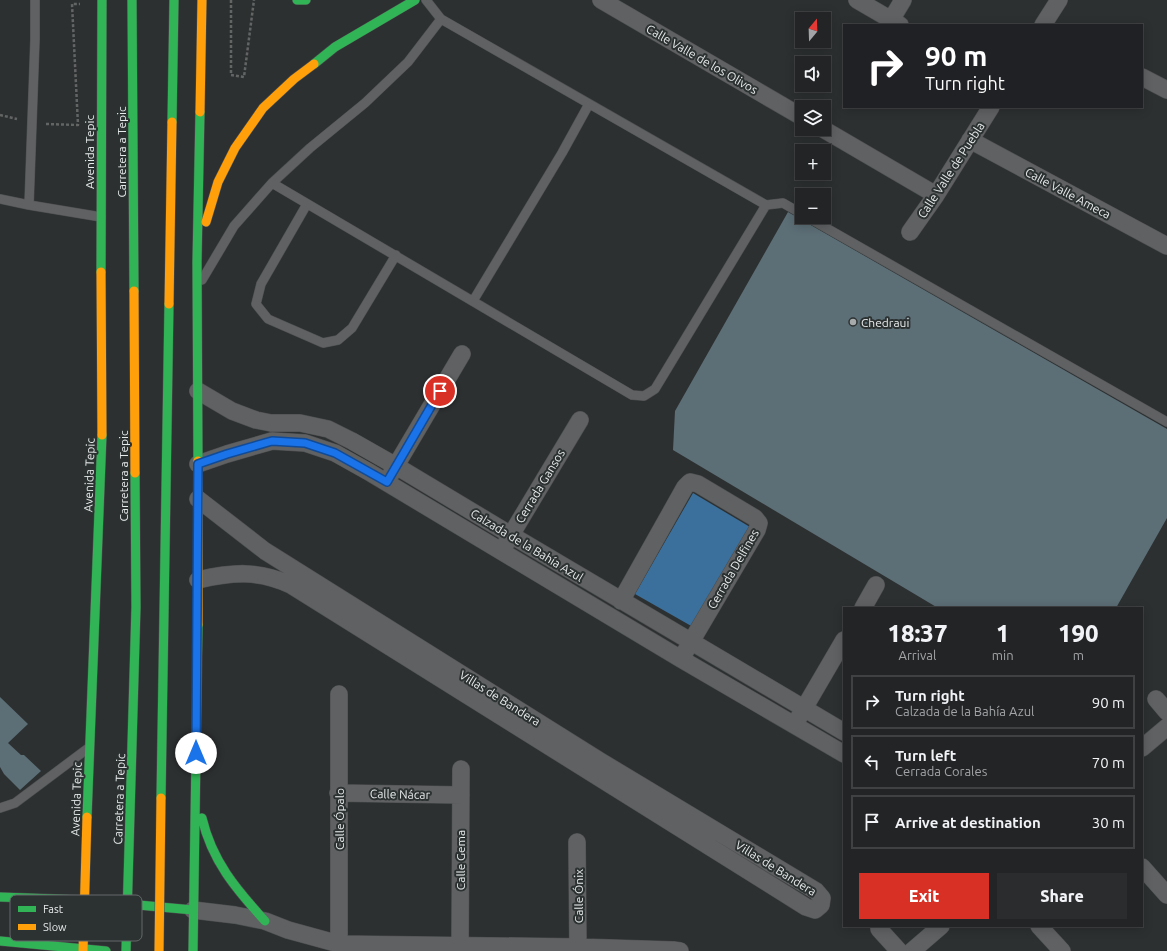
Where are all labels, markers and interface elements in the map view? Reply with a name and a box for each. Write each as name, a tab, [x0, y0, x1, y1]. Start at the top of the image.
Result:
north arrow	[795, 12, 831, 48]
map controls	[795, 12, 831, 224]
street label: Calle Valle de los Olivos	[644, 22, 760, 96]
icon: right	[859, 40, 911, 92]
text: 90 m	[925, 40, 987, 71]
button: sound	[795, 56, 831, 92]
text: Turn right	[925, 73, 1005, 93]
button: layers	[795, 100, 831, 136]
street label: Carretera a Tepic	[115, 106, 128, 198]
street label: Avenida Tepic	[83, 115, 96, 189]
street label: Calle Valle de Puebla	[915, 120, 987, 220]
button: +	[795, 144, 831, 180]
street label: Calle Valle Ameca	[1023, 165, 1113, 221]
button: −	[795, 188, 831, 224]
place label: Chedraui	[861, 316, 909, 329]
marker: Chedraui	[848, 317, 858, 327]
pin	[423, 374, 457, 408]
icon: arrive	[429, 380, 451, 402]
street label: Carretera a Tepic	[117, 430, 130, 522]
street label: Avenida Tepic	[81, 437, 97, 512]
street label: Cerrada Gansos	[513, 447, 567, 525]
street label: Calzada de la Bahía Azul	[468, 506, 586, 584]
street label: Cerrada Delfines	[705, 527, 761, 611]
text: 18:37	[887, 620, 947, 647]
text: 1	[996, 620, 1009, 647]
text: 190	[1058, 620, 1099, 647]
text: Arrival	[898, 648, 936, 662]
text: min	[992, 648, 1014, 662]
text: m	[1073, 648, 1084, 662]
street label: Villas de Bandera	[457, 668, 543, 728]
text: Turn right	[895, 687, 965, 704]
icon: right	[861, 691, 883, 713]
text: 90 m	[1092, 694, 1125, 711]
text: Calzada de la Bahía Azul	[895, 704, 1034, 718]
position arrow	[175, 732, 217, 774]
text: Turn left	[895, 747, 956, 764]
icon: left	[861, 751, 883, 773]
street label: Carretera a Tepic	[111, 753, 127, 845]
text: 70 m	[1092, 754, 1125, 771]
street label: Avenida Tepic	[68, 761, 84, 836]
text: Cerrada Corales	[895, 764, 987, 778]
street label: Calle Nácar	[370, 787, 431, 801]
street label: Calle Ópalo	[333, 788, 346, 850]
icon: arrive	[861, 811, 883, 833]
text: Arrive at destination	[895, 814, 1041, 831]
text: 30 m	[1092, 814, 1125, 831]
street label: Calle Gema	[454, 830, 467, 890]
street label: Villas de Bandera	[733, 838, 819, 898]
street label: Calle Ónix	[572, 869, 585, 923]
button: Exit	[859, 873, 989, 919]
button: Share	[997, 873, 1127, 919]
legend	[10, 895, 142, 941]
text: Fast	[43, 903, 64, 915]
text: Slow	[43, 921, 67, 933]

